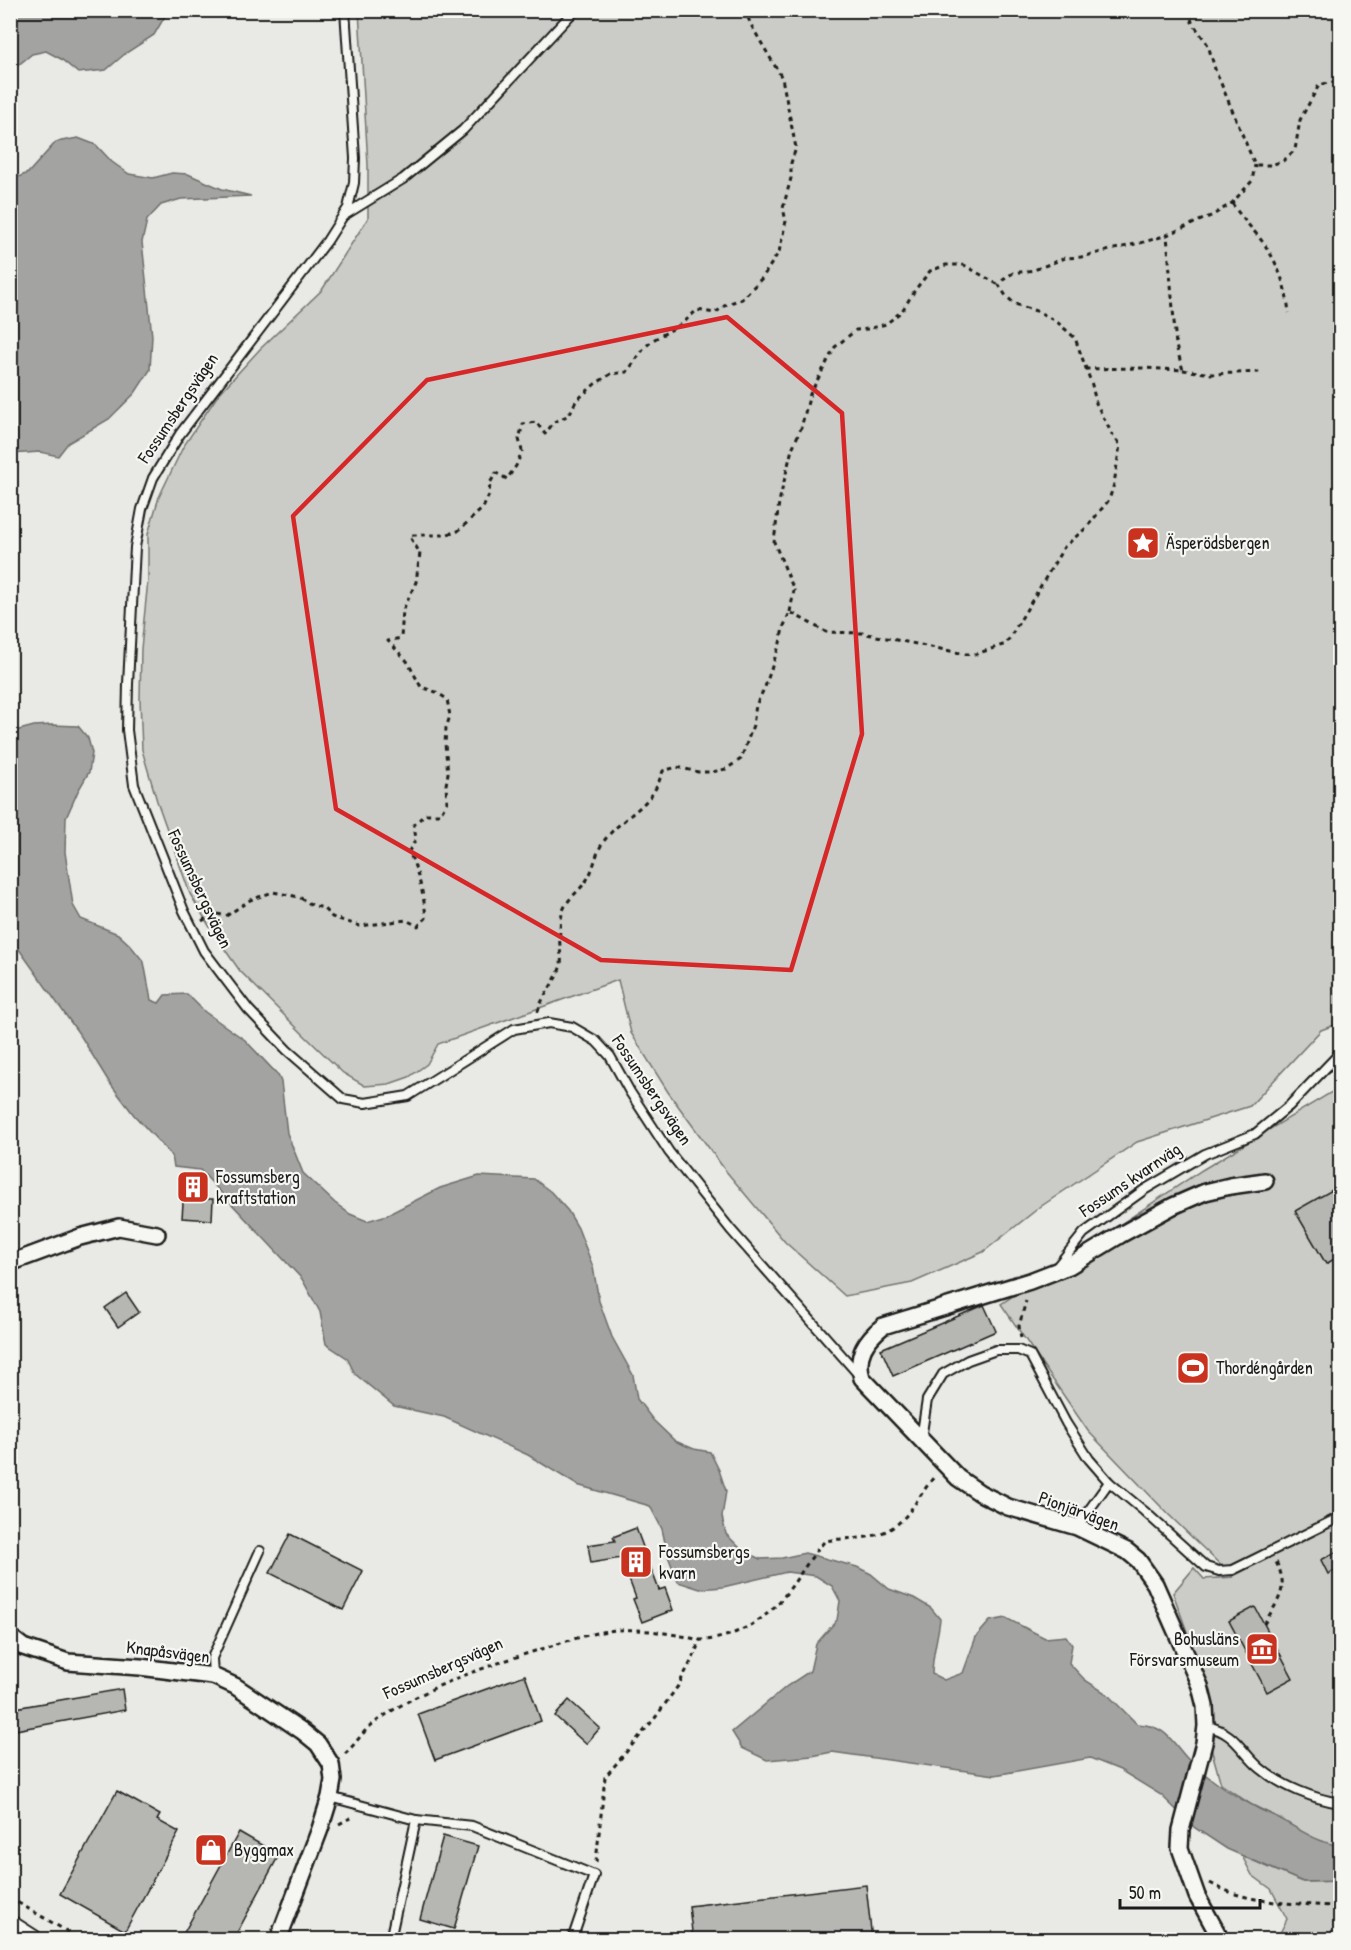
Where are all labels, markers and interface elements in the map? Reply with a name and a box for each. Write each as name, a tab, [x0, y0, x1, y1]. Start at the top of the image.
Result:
street label: Fossumsbergsvägen	[131, 348, 224, 469]
place icon: Äsperödsbergen	[1125, 525, 1161, 561]
place label: Äsperödsbergen	[1166, 530, 1270, 555]
street label: Fossumsbergsvägen	[162, 824, 239, 952]
street label: Fossumsbergsvägen	[606, 1029, 699, 1150]
street label: Fossums kvarnväg	[1073, 1136, 1185, 1223]
place label: Fossumsberg kraftstation	[215, 1164, 300, 1210]
building icon: Fossumsberg kraftstation	[175, 1169, 211, 1205]
sports icon: Thordéngården	[1175, 1350, 1211, 1386]
place label: Thordéngården	[1216, 1355, 1313, 1380]
street label: Pionjärvägen	[1035, 1484, 1123, 1537]
place label: Fossumsbergs kvarn	[658, 1539, 750, 1585]
building icon: Fossumsbergs kvarn	[618, 1544, 654, 1580]
place label: Bohusläns Försvarsmuseum	[1129, 1626, 1239, 1672]
street label: Fossumsbergsvägen	[378, 1630, 506, 1705]
museum icon: Bohusläns Försvarsmuseum	[1244, 1631, 1280, 1667]
street label: Knapåsvägen	[125, 1634, 211, 1669]
shop icon: Byggmax	[193, 1832, 229, 1868]
place label: Byggmax	[234, 1837, 294, 1862]
scale bar	[1120, 1872, 1260, 1910]
text: 50 m	[1129, 1880, 1161, 1905]

